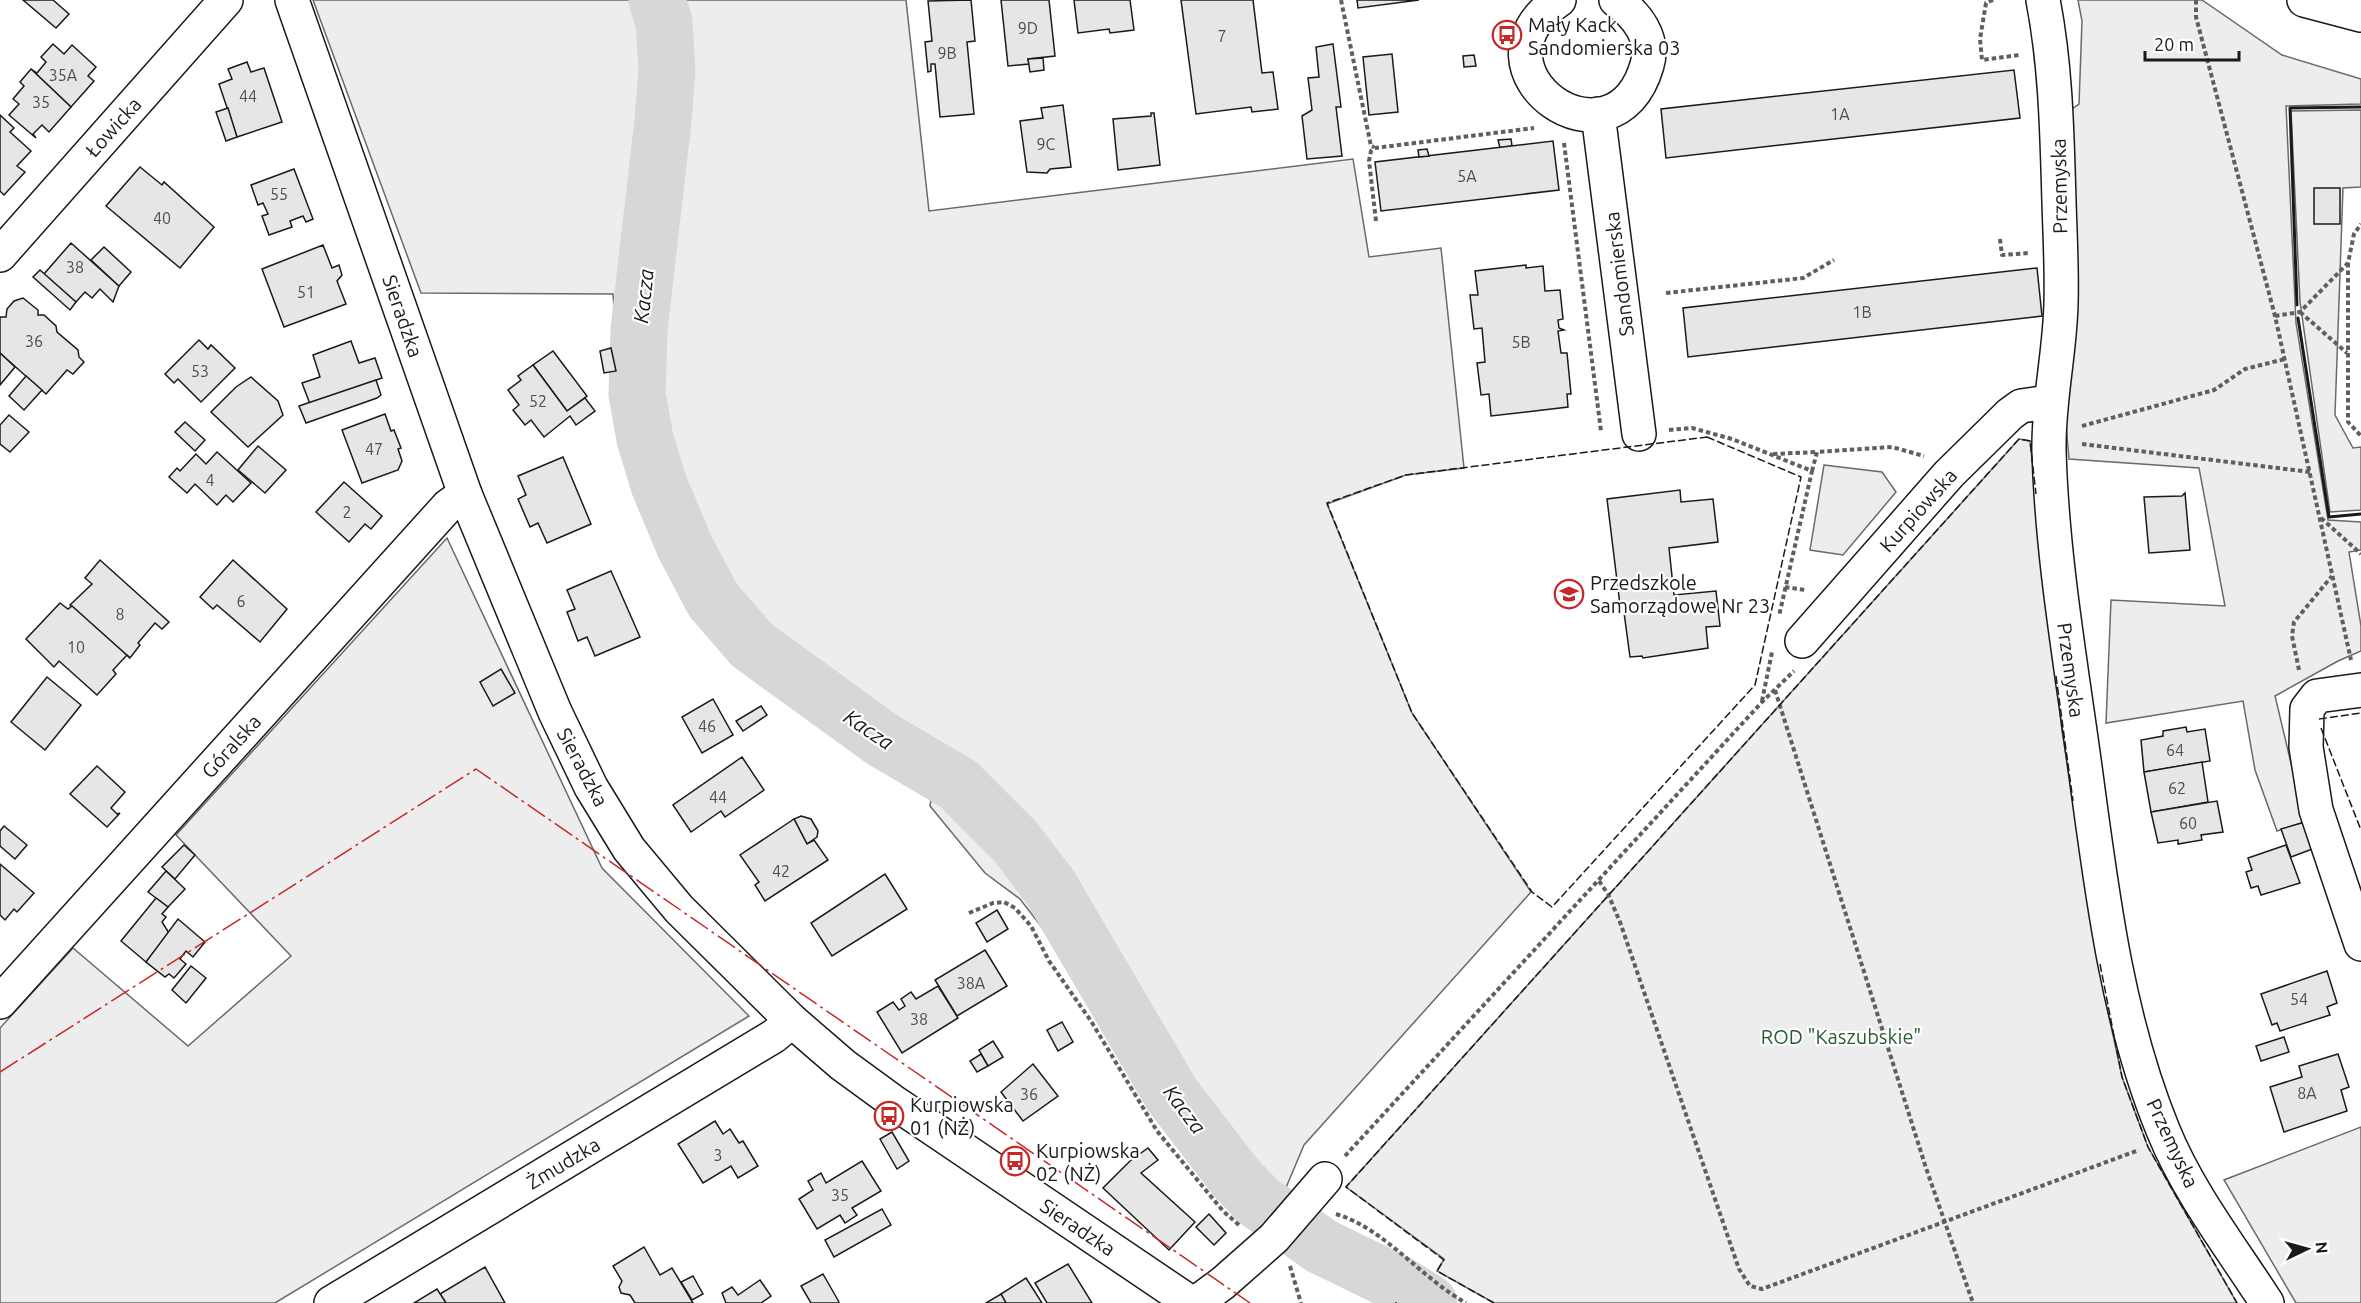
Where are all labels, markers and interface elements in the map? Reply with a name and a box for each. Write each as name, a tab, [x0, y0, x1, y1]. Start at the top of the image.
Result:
place label: Mały Kack Sandomierska 03	[1528, 13, 1681, 59]
house number: 9D	[1018, 19, 1038, 37]
bus stop icon: Mały Kack Sandomierska 03	[1491, 19, 1523, 51]
scale bar	[2145, 24, 2240, 62]
house number: 7	[1217, 27, 1227, 45]
text: 20 m	[2154, 34, 2194, 54]
house number: 9B	[937, 44, 957, 62]
house number: 35A	[49, 66, 78, 84]
house number: 44	[239, 87, 257, 105]
street label: Łowicka	[80, 92, 146, 162]
house number: 35	[32, 93, 50, 111]
house number: 1A	[1830, 105, 1850, 123]
house number: 9C	[1037, 135, 1056, 153]
street label: Przemyska	[2047, 138, 2071, 234]
house number: 5A	[1457, 167, 1477, 185]
house number: 55	[270, 185, 288, 203]
house number: 40	[153, 209, 171, 227]
street label: Sandomierska	[1600, 210, 1638, 338]
house number: 38	[66, 258, 84, 276]
water label: Kacza	[628, 268, 658, 324]
street label: Sieradzka	[378, 272, 428, 360]
house number: 51	[297, 283, 315, 301]
house number: 1B	[1852, 303, 1872, 321]
house number: 36	[25, 332, 43, 350]
house number: 5B	[1511, 333, 1531, 351]
house number: 53	[191, 362, 209, 380]
house number: 52	[529, 392, 547, 410]
house number: 47	[365, 440, 383, 458]
street label: Kurpiowska	[1875, 464, 1961, 556]
house number: 4	[205, 471, 215, 489]
house number: 2	[342, 503, 352, 521]
place label: Przedszkole Samorządowe Nr 23	[1590, 571, 1770, 617]
school or university icon: Przedszkole Samorządowe Nr 23	[1553, 578, 1585, 610]
house number: 6	[236, 592, 246, 610]
house number: 8	[115, 605, 125, 623]
street label: Przemyska	[2053, 621, 2089, 719]
house number: 10	[67, 638, 85, 656]
water label: Kacza	[840, 704, 898, 754]
street label: Góralska	[197, 710, 265, 782]
house number: 46	[698, 717, 716, 735]
street label: Sieradzka	[553, 724, 613, 810]
house number: 64	[2166, 741, 2184, 759]
house number: 62	[2168, 779, 2186, 797]
house number: 44	[709, 788, 727, 806]
house number: 60	[2179, 814, 2197, 832]
house number: 42	[772, 862, 790, 880]
house number: 38A	[957, 974, 986, 992]
house number: 54	[2290, 990, 2308, 1008]
house number: 38	[910, 1010, 928, 1028]
park label: ROD "Kaszubskie"	[1761, 1025, 1921, 1048]
water label: Kacza	[1159, 1080, 1211, 1138]
house number: 8A	[2297, 1084, 2317, 1102]
house number: 36	[1020, 1085, 1038, 1103]
place label: Kurpiowska 01 (NŻ)	[910, 1093, 1014, 1139]
street label: Przemyska	[2142, 1095, 2204, 1191]
bus stop icon: Kurpiowska 01 (NŻ)	[873, 1100, 905, 1132]
street label: Żmudzka	[522, 1132, 604, 1194]
place label: Kurpiowska 02 (NŻ)	[1036, 1139, 1140, 1185]
bus stop icon: Kurpiowska 02 (NŻ)	[999, 1145, 1031, 1177]
house number: 3	[713, 1146, 723, 1164]
house number: 35	[831, 1186, 849, 1204]
street label: Sieradzka	[1036, 1194, 1120, 1260]
north arrow	[2277, 1219, 2337, 1279]
text: N	[2312, 1241, 2331, 1254]

